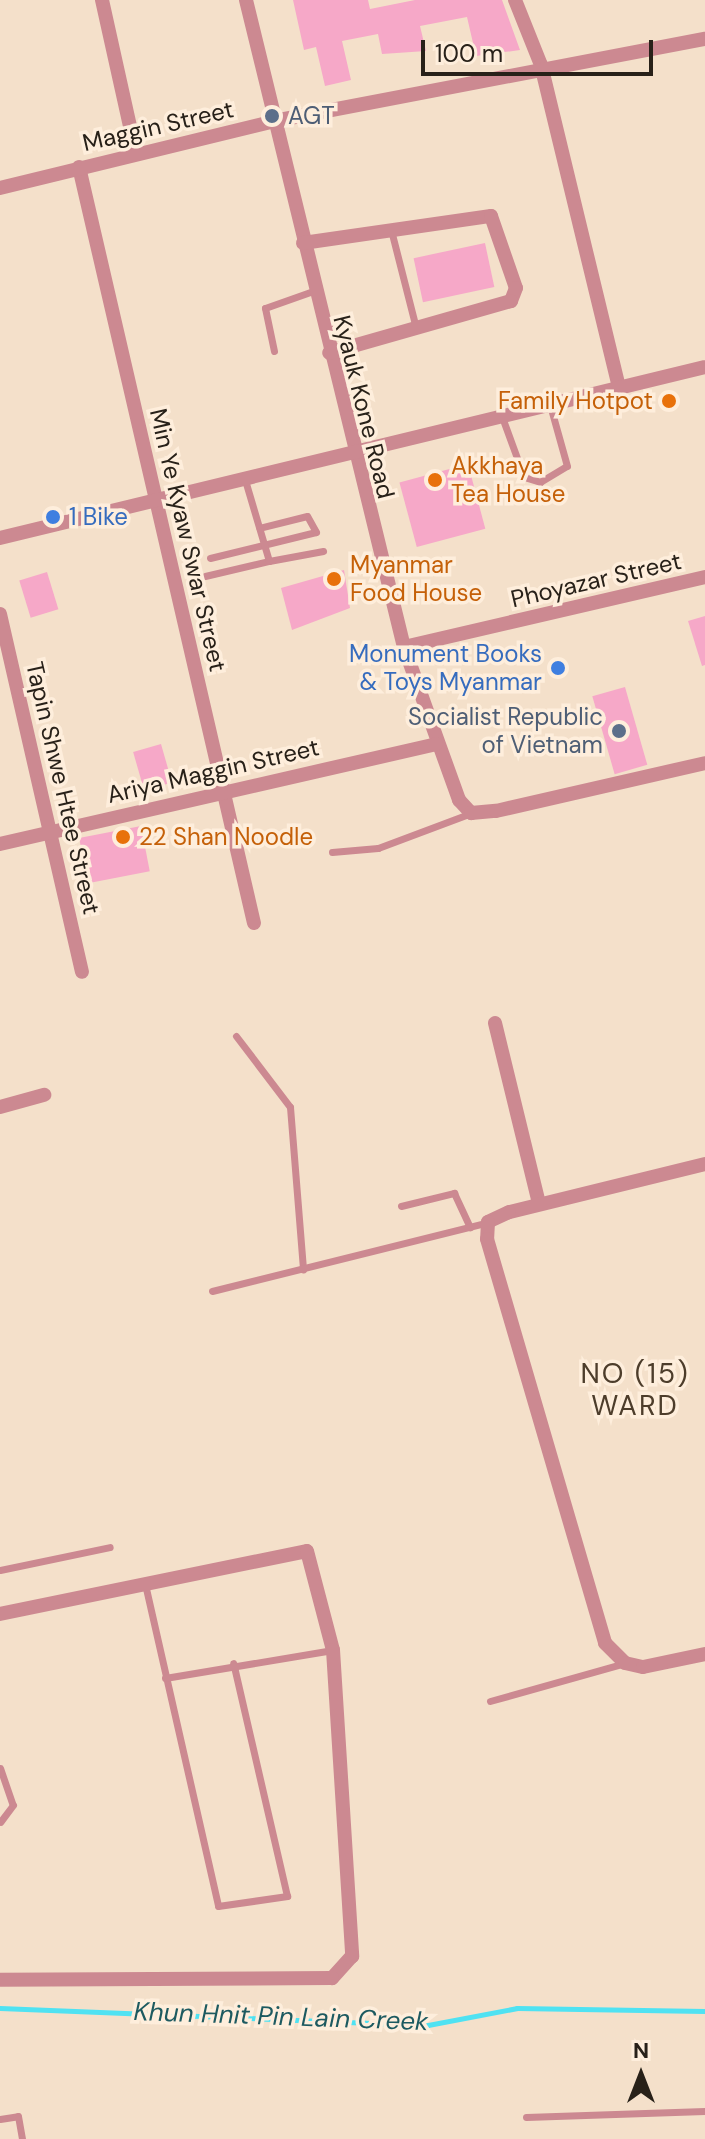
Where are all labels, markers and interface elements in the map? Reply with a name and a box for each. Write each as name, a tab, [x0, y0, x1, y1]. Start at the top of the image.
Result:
scale bar	[425, 24, 657, 74]
text: 100 m	[435, 38, 503, 69]
street label: Maggin Street	[80, 95, 236, 157]
place label: AGT	[288, 102, 335, 130]
marker: AGT	[263, 107, 281, 125]
street label: Kyauk Kone Road	[327, 312, 401, 502]
place label: Family Hotpot	[498, 387, 653, 415]
marker: Family Hotpot	[660, 392, 678, 410]
street label: Min Ye Kyaw Swar Street	[144, 406, 232, 674]
place label: Akkhaya Tea House	[451, 452, 565, 508]
marker: Akkhaya Tea House	[426, 471, 444, 489]
place label: 1 Bike	[69, 503, 128, 531]
marker: 1 Bike	[44, 508, 62, 526]
street label: Phoyazar Street	[508, 546, 684, 614]
place label: Myanmar Food House	[350, 551, 482, 607]
marker: Myanmar Food House	[325, 570, 343, 588]
place label: Monument Books & Toys Myanmar	[349, 640, 542, 696]
street label: Tapin Shwe Htee Street	[20, 659, 106, 917]
marker: Monument Books & Toys Myanmar	[549, 659, 567, 677]
place label: Socialist Republic of Vietnam	[408, 703, 603, 759]
marker: Socialist Republic of Vietnam	[610, 722, 628, 740]
street label: Ariya Maggin Street	[104, 733, 322, 809]
place label: 22 Shan Noodle	[139, 823, 313, 851]
marker: 22 Shan Noodle	[114, 828, 132, 846]
district label: NO (15) WARD	[580, 1357, 690, 1423]
water label: Khun Hnit Pin Lain Creek	[133, 1996, 429, 2038]
north arrow	[601, 2035, 681, 2115]
text: N	[633, 2036, 649, 2065]

